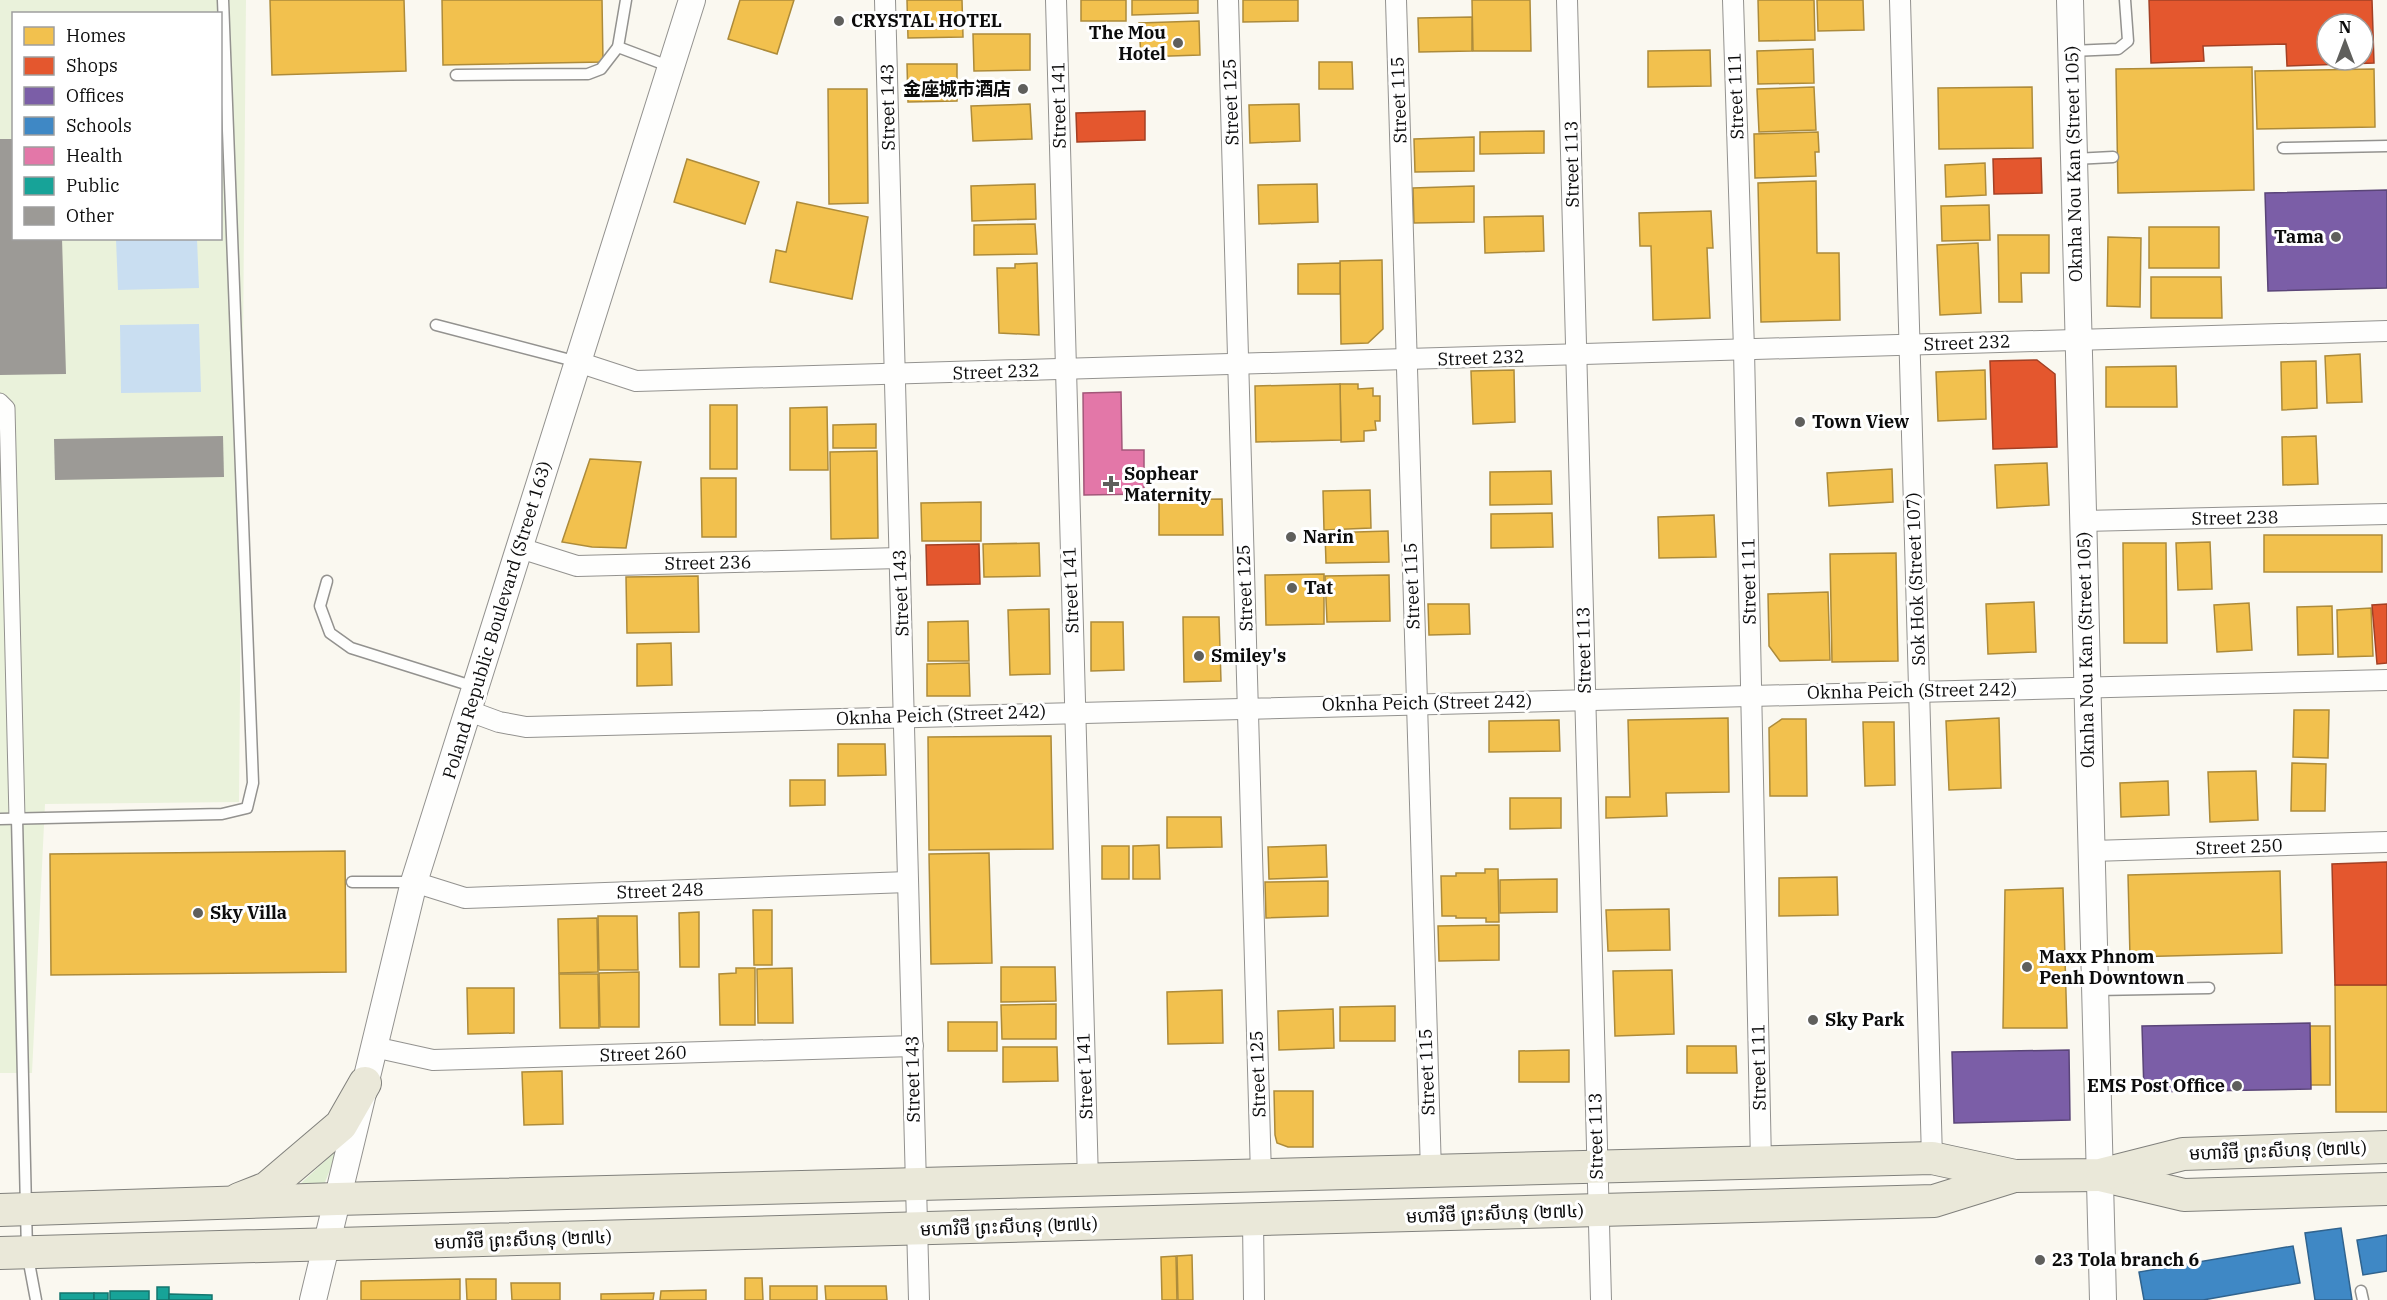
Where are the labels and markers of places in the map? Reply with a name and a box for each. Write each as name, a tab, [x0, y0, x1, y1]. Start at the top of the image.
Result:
place label: CRYSTAL HOTEL	[851, 9, 1002, 32]
marker: CRYSTAL HOTEL	[832, 14, 846, 28]
place label: The Mou Hotel	[1089, 21, 1166, 65]
marker: The Mou Hotel	[1171, 36, 1185, 50]
place label: 金座城市酒店	[903, 77, 1011, 100]
marker: 金座城市酒店	[1016, 82, 1030, 96]
place label: Tama	[2274, 225, 2324, 248]
marker: Tama	[2329, 230, 2343, 244]
place label: Town View	[1812, 410, 1910, 433]
marker: Town View	[1793, 415, 1807, 429]
place label: Sophear Maternity	[1124, 462, 1212, 506]
marker: Sophear Maternity	[1102, 475, 1120, 493]
place label: Narin	[1303, 525, 1354, 548]
marker: Narin	[1284, 530, 1298, 544]
place label: Tat	[1304, 576, 1333, 599]
marker: Tat	[1285, 581, 1299, 595]
place label: Smiley's	[1211, 644, 1286, 667]
marker: Smiley's	[1192, 649, 1206, 663]
place label: Sky Villa	[210, 901, 287, 924]
marker: Sky Villa	[191, 906, 205, 920]
place label: Maxx Phnom Penh Downtown	[2039, 945, 2184, 989]
marker: Maxx Phnom Penh Downtown	[2020, 960, 2034, 974]
place label: Sky Park	[1825, 1008, 1905, 1031]
marker: Sky Park	[1806, 1013, 1820, 1027]
place label: EMS Post Office	[2087, 1074, 2225, 1097]
marker: EMS Post Office	[2230, 1079, 2244, 1093]
place label: 23 Tola branch 6	[2052, 1248, 2199, 1271]
marker: 23 Tola branch 6	[2033, 1253, 2047, 1267]

